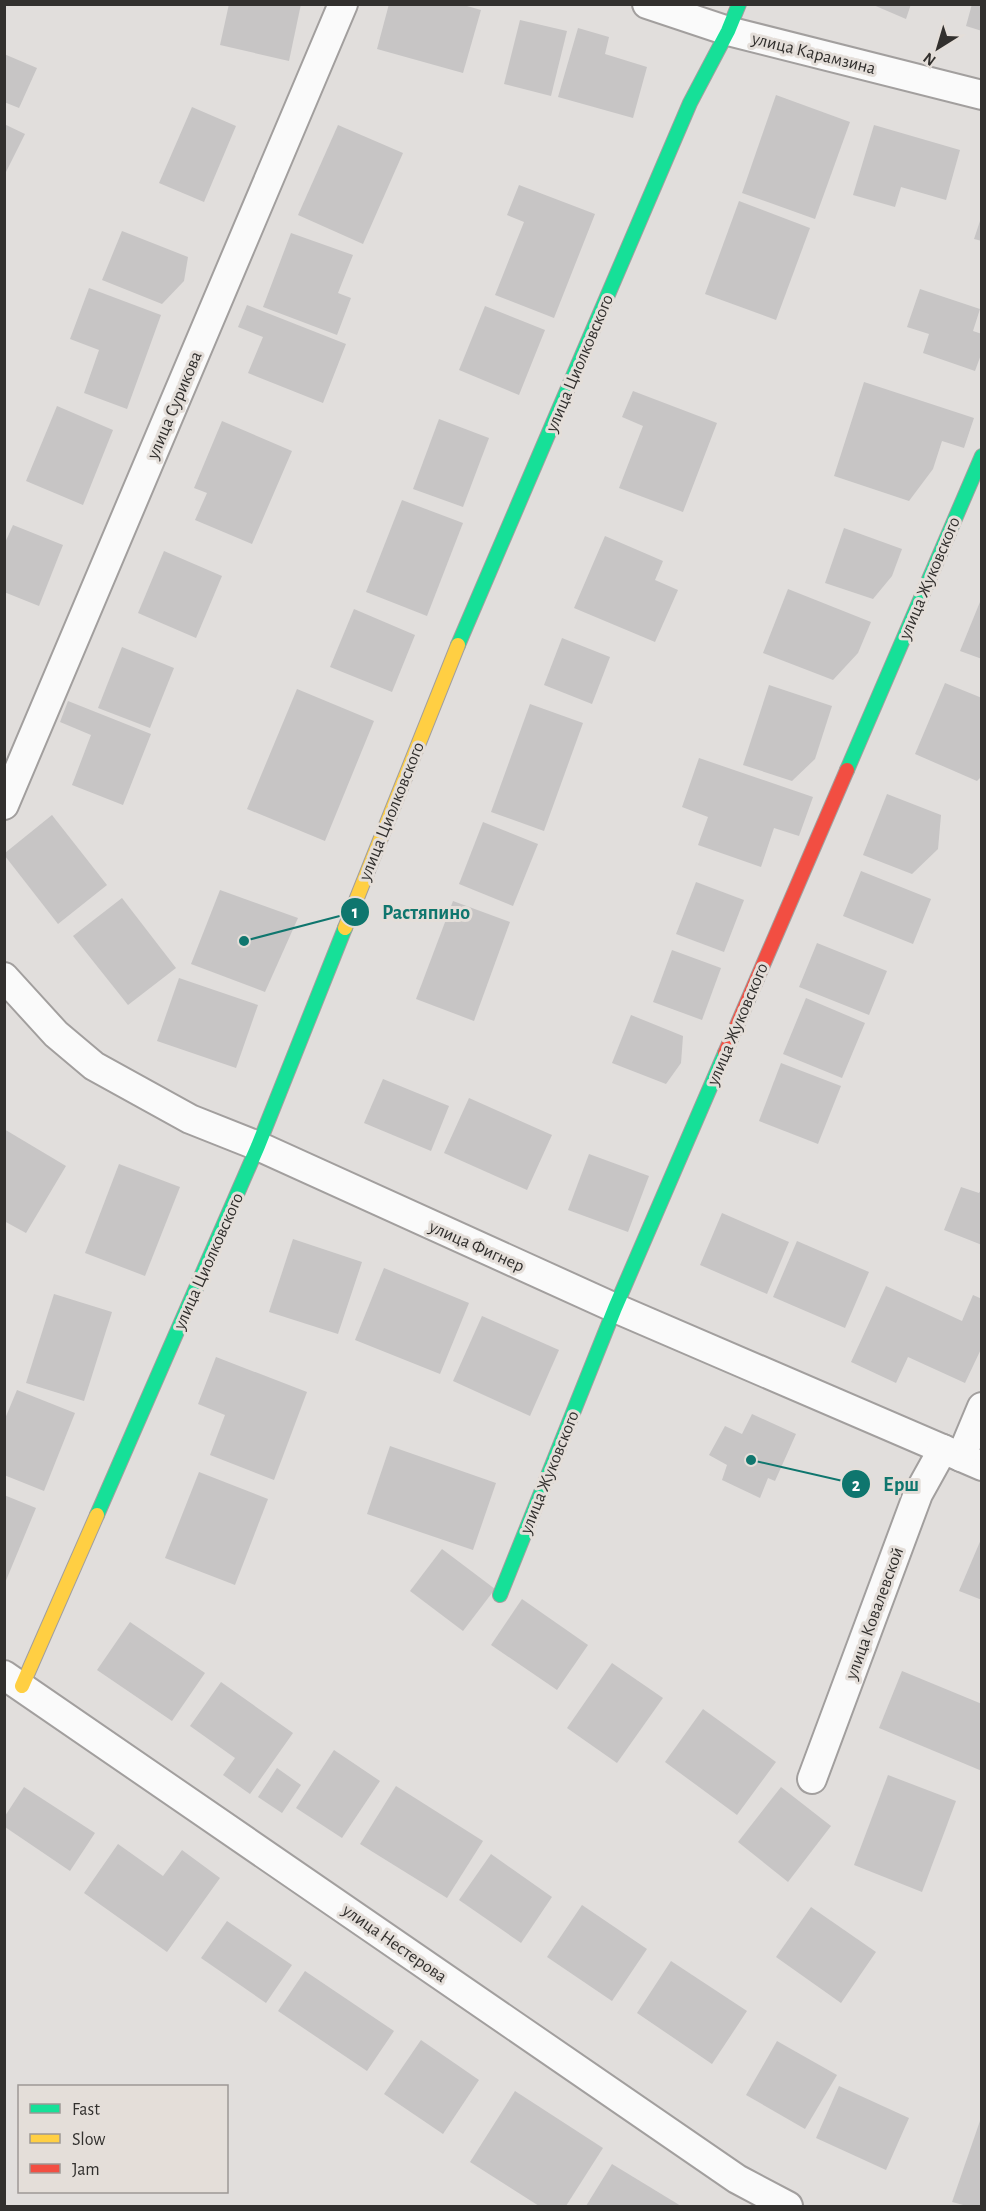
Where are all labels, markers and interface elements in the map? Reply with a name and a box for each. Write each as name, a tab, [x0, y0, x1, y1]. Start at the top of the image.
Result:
north arrow	[908, 18, 968, 78]
street label: улица Карамзина	[749, 30, 877, 78]
text: N	[920, 49, 939, 69]
street label: улица Циолковского	[542, 292, 617, 436]
street label: улица Сурикова	[144, 349, 206, 463]
street label: улица Жуковского	[896, 515, 964, 643]
street label: улица Циолковского	[356, 740, 428, 884]
callout: Растяпино	[340, 893, 482, 931]
text: Растяпино	[382, 903, 470, 923]
text: 1	[352, 904, 358, 922]
street label: улица Жуковского	[704, 961, 772, 1089]
street label: улица Циолковского	[170, 1190, 247, 1333]
street label: улица Фигнер	[426, 1218, 527, 1276]
street label: улица Жуковского	[517, 1408, 583, 1537]
callout: Ерш	[841, 1465, 931, 1503]
text: Ерш	[883, 1475, 919, 1495]
text: 2	[852, 1477, 861, 1495]
street label: улица Ковалевской	[842, 1545, 907, 1683]
street label: улица Нестерова	[338, 1901, 450, 1986]
legend	[18, 2085, 228, 2193]
text: Fast	[72, 2101, 100, 2119]
text: Slow	[72, 2131, 105, 2149]
text: Jam	[72, 2161, 100, 2179]

